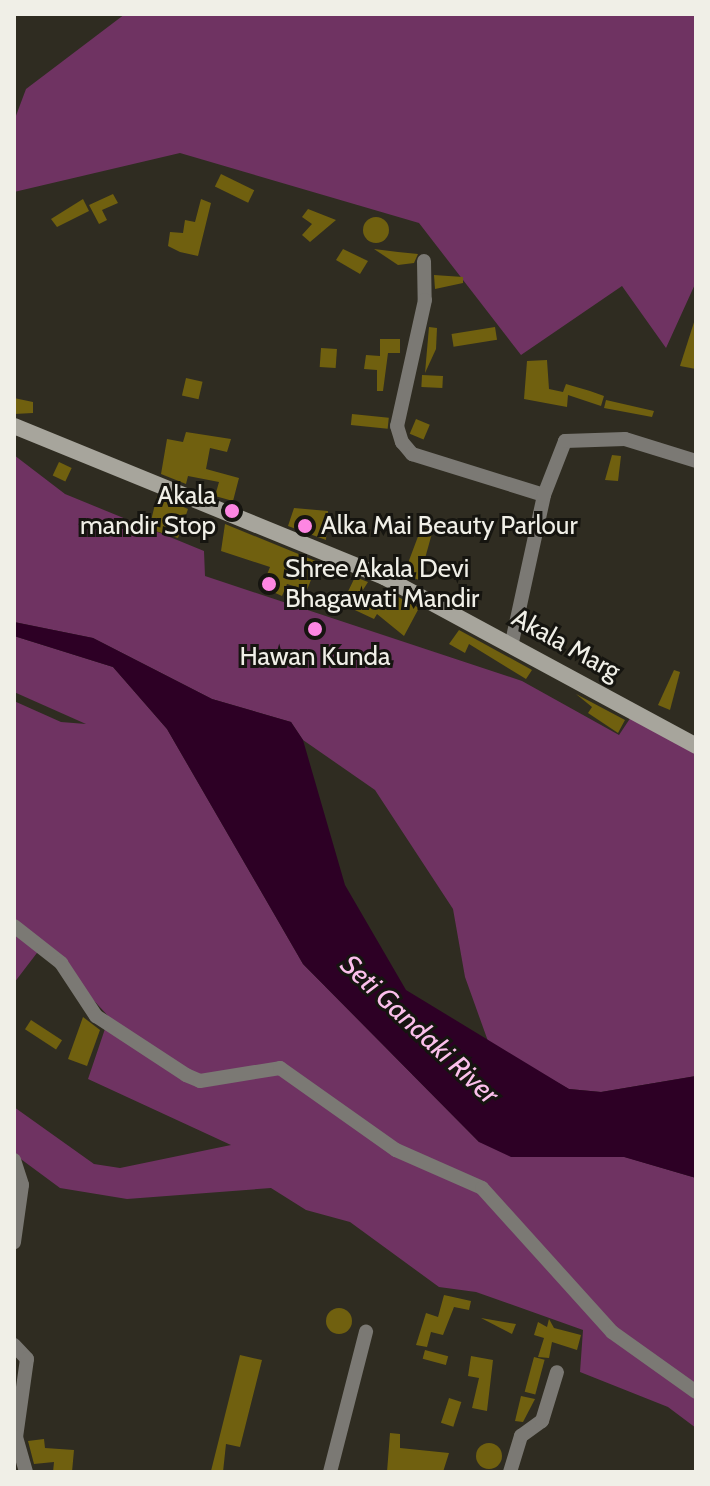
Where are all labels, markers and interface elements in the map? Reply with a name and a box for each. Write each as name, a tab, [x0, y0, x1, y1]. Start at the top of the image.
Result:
place label: Akala mandir Stop	[80, 480, 216, 542]
marker: Akala mandir Stop	[223, 502, 241, 520]
place label: Alka Mai Beauty Parlour	[321, 510, 578, 542]
marker: Alka Mai Beauty Parlour	[296, 517, 314, 535]
place label: Shree Akala Devi Bhagawati Mandir	[285, 553, 479, 614]
marker: Shree Akala Devi Bhagawati Mandir	[260, 575, 278, 593]
street label: Akala Marg	[506, 603, 626, 687]
marker: Hawan Kunda	[306, 620, 324, 638]
place label: Hawan Kunda	[239, 641, 391, 673]
water label: Seti Gandaki River	[334, 947, 506, 1111]

